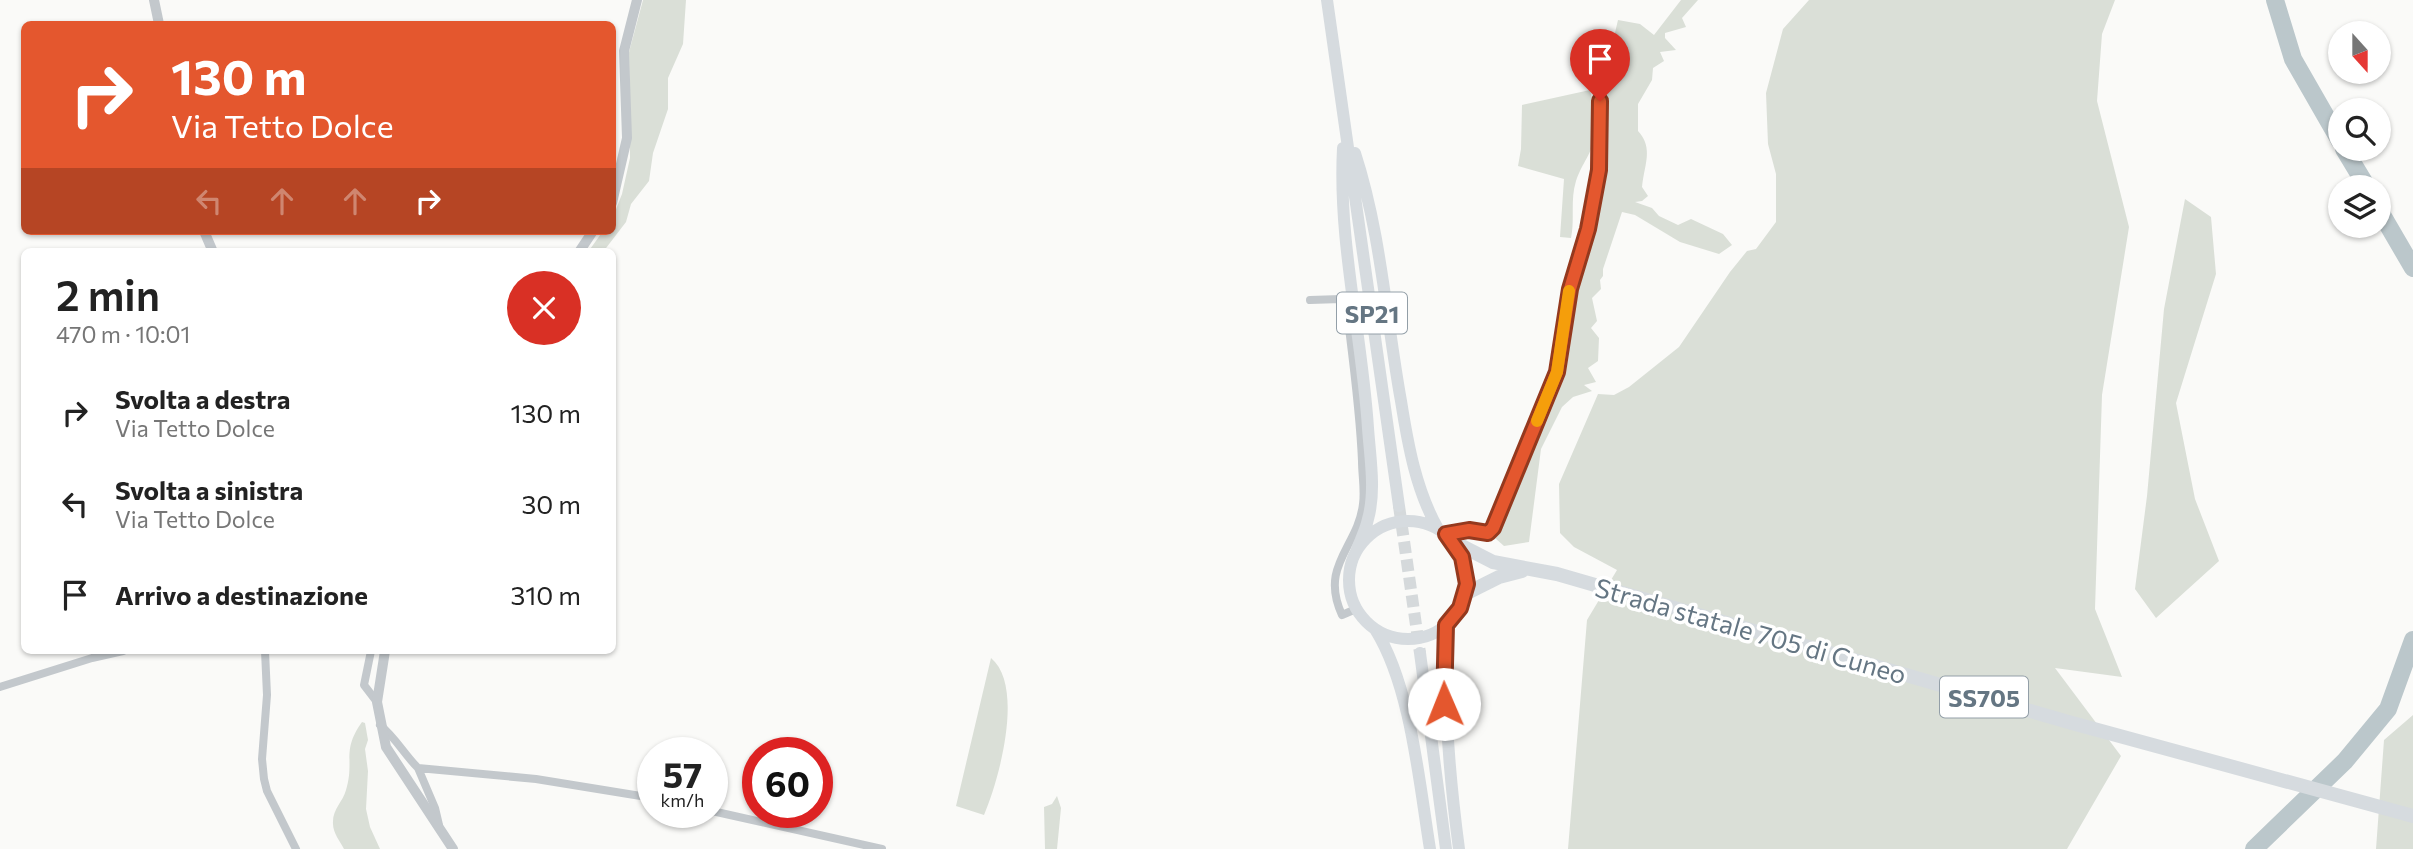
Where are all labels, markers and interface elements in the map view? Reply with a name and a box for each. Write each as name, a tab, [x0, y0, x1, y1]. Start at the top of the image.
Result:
north arrow	[2328, 21, 2390, 84]
map controls	[2328, 21, 2391, 238]
pin	[1570, 29, 1630, 101]
icon: arrive	[1581, 40, 1619, 78]
text: 130 m	[171, 45, 306, 105]
icon: right	[56, 49, 147, 140]
button: search	[2328, 98, 2391, 161]
text: Via Tetto Dolce	[171, 105, 394, 145]
button: layers	[2328, 175, 2391, 238]
icon: left	[190, 182, 228, 220]
icon: ahead	[263, 182, 301, 220]
icon: ahead	[336, 182, 374, 220]
icon: right	[409, 182, 447, 220]
text: 2 min	[56, 268, 160, 320]
button: close	[507, 271, 581, 345]
road number: SP21	[1337, 292, 1407, 334]
text: 470 m · 10:01	[56, 320, 190, 348]
text: Svolta a destra	[115, 383, 290, 414]
icon: right	[56, 394, 94, 432]
text: 130 m	[510, 397, 581, 428]
text: Via Tetto Dolce	[115, 414, 275, 442]
text: Svolta a sinistra	[115, 474, 303, 505]
icon: left	[56, 485, 94, 523]
text: 30 m	[522, 488, 581, 519]
text: Via Tetto Dolce	[115, 505, 275, 533]
street label: Strada statale 705 di Cuneo	[1592, 571, 1910, 689]
icon: arrive	[56, 576, 94, 614]
text: Arrivo a destinazione	[115, 579, 368, 610]
text: 310 m	[510, 579, 581, 610]
position arrow	[1407, 667, 1481, 741]
road number: SS705	[1940, 676, 2028, 718]
speed limit sign: 60	[742, 737, 833, 828]
text: 57	[663, 752, 702, 795]
text: km/h	[661, 789, 704, 811]

